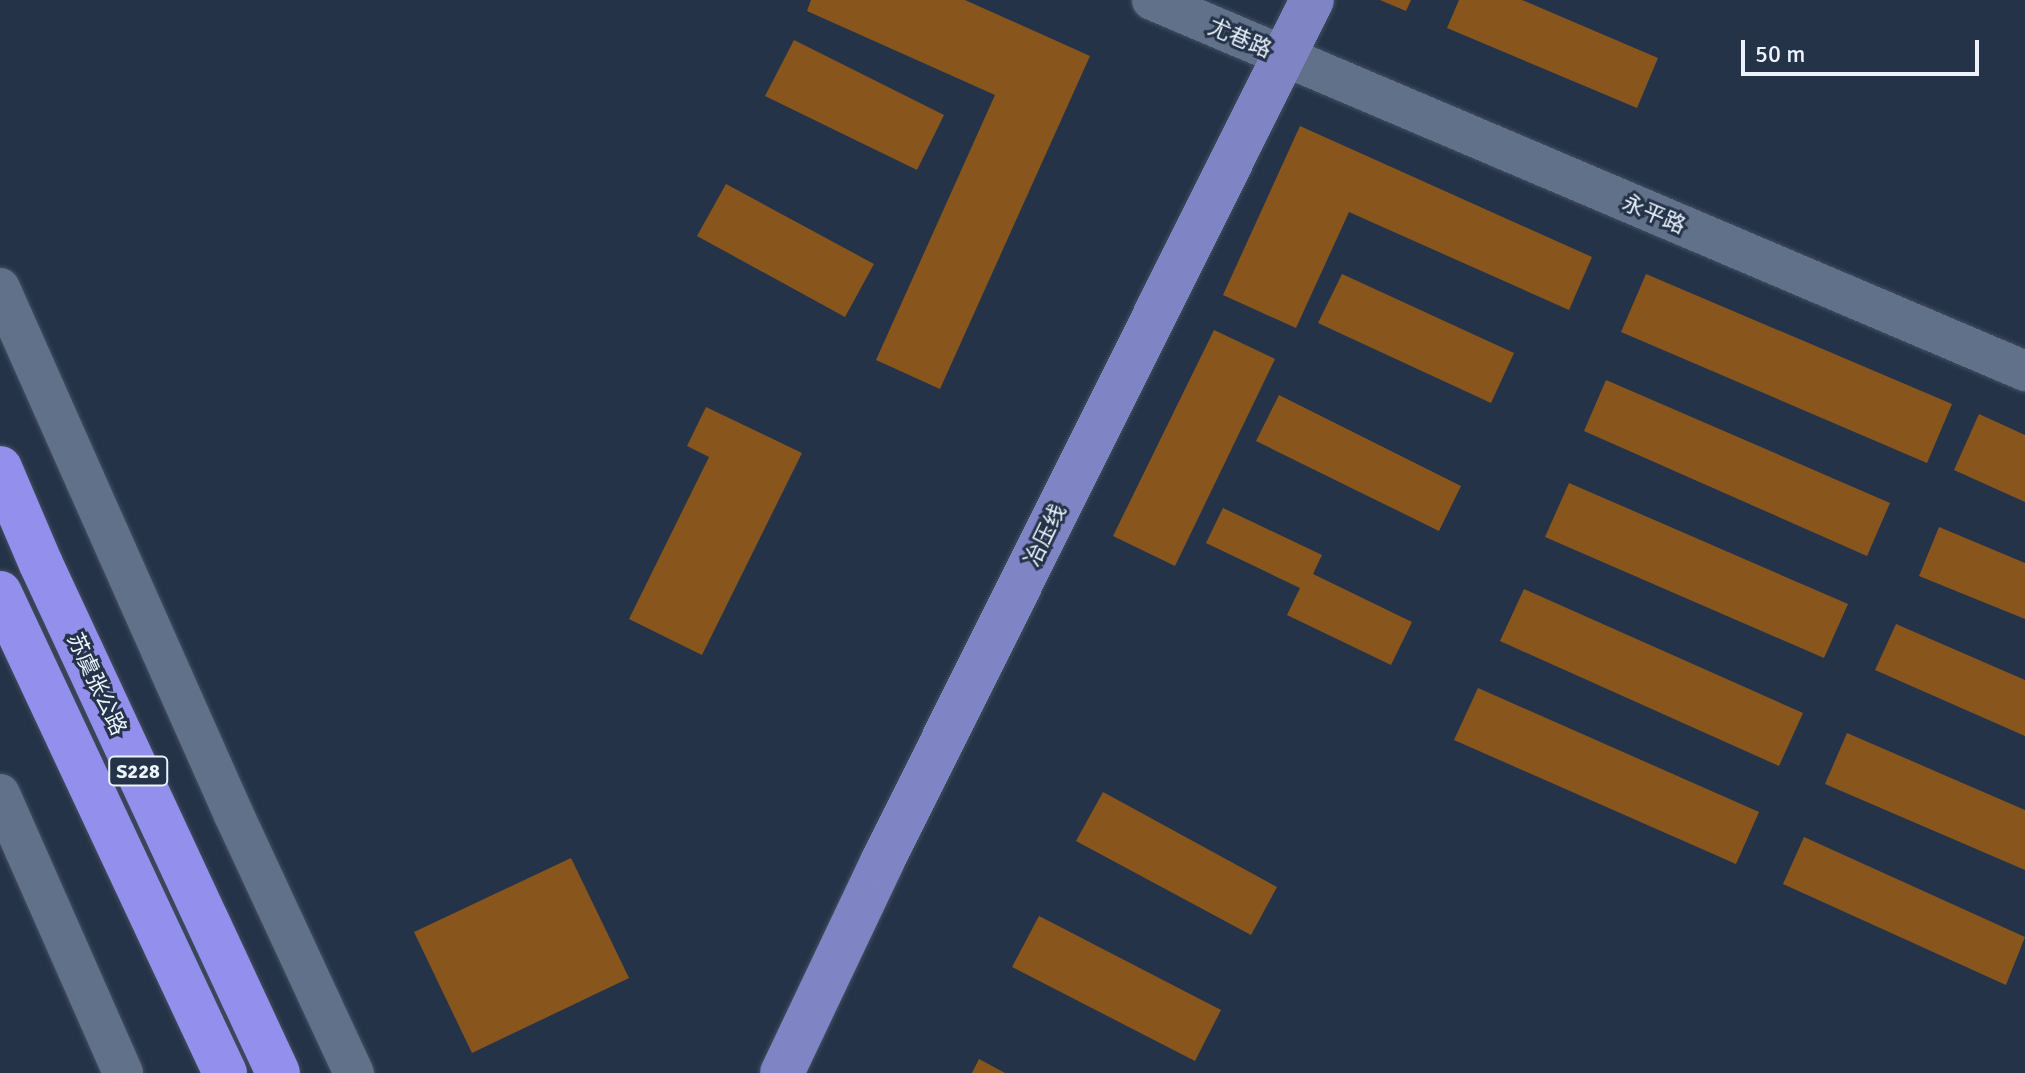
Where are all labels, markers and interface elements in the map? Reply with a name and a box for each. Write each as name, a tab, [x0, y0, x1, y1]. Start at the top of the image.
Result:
street label: 尤巷路	[1204, 13, 1276, 63]
scale bar	[1745, 24, 1983, 74]
text: 50 m	[1755, 39, 1805, 69]
street label: 永平路	[1618, 189, 1690, 239]
street label: 冶压线	[1019, 500, 1071, 570]
street label: 苏虞张公路	[62, 629, 132, 739]
road number: S228	[108, 755, 168, 787]

